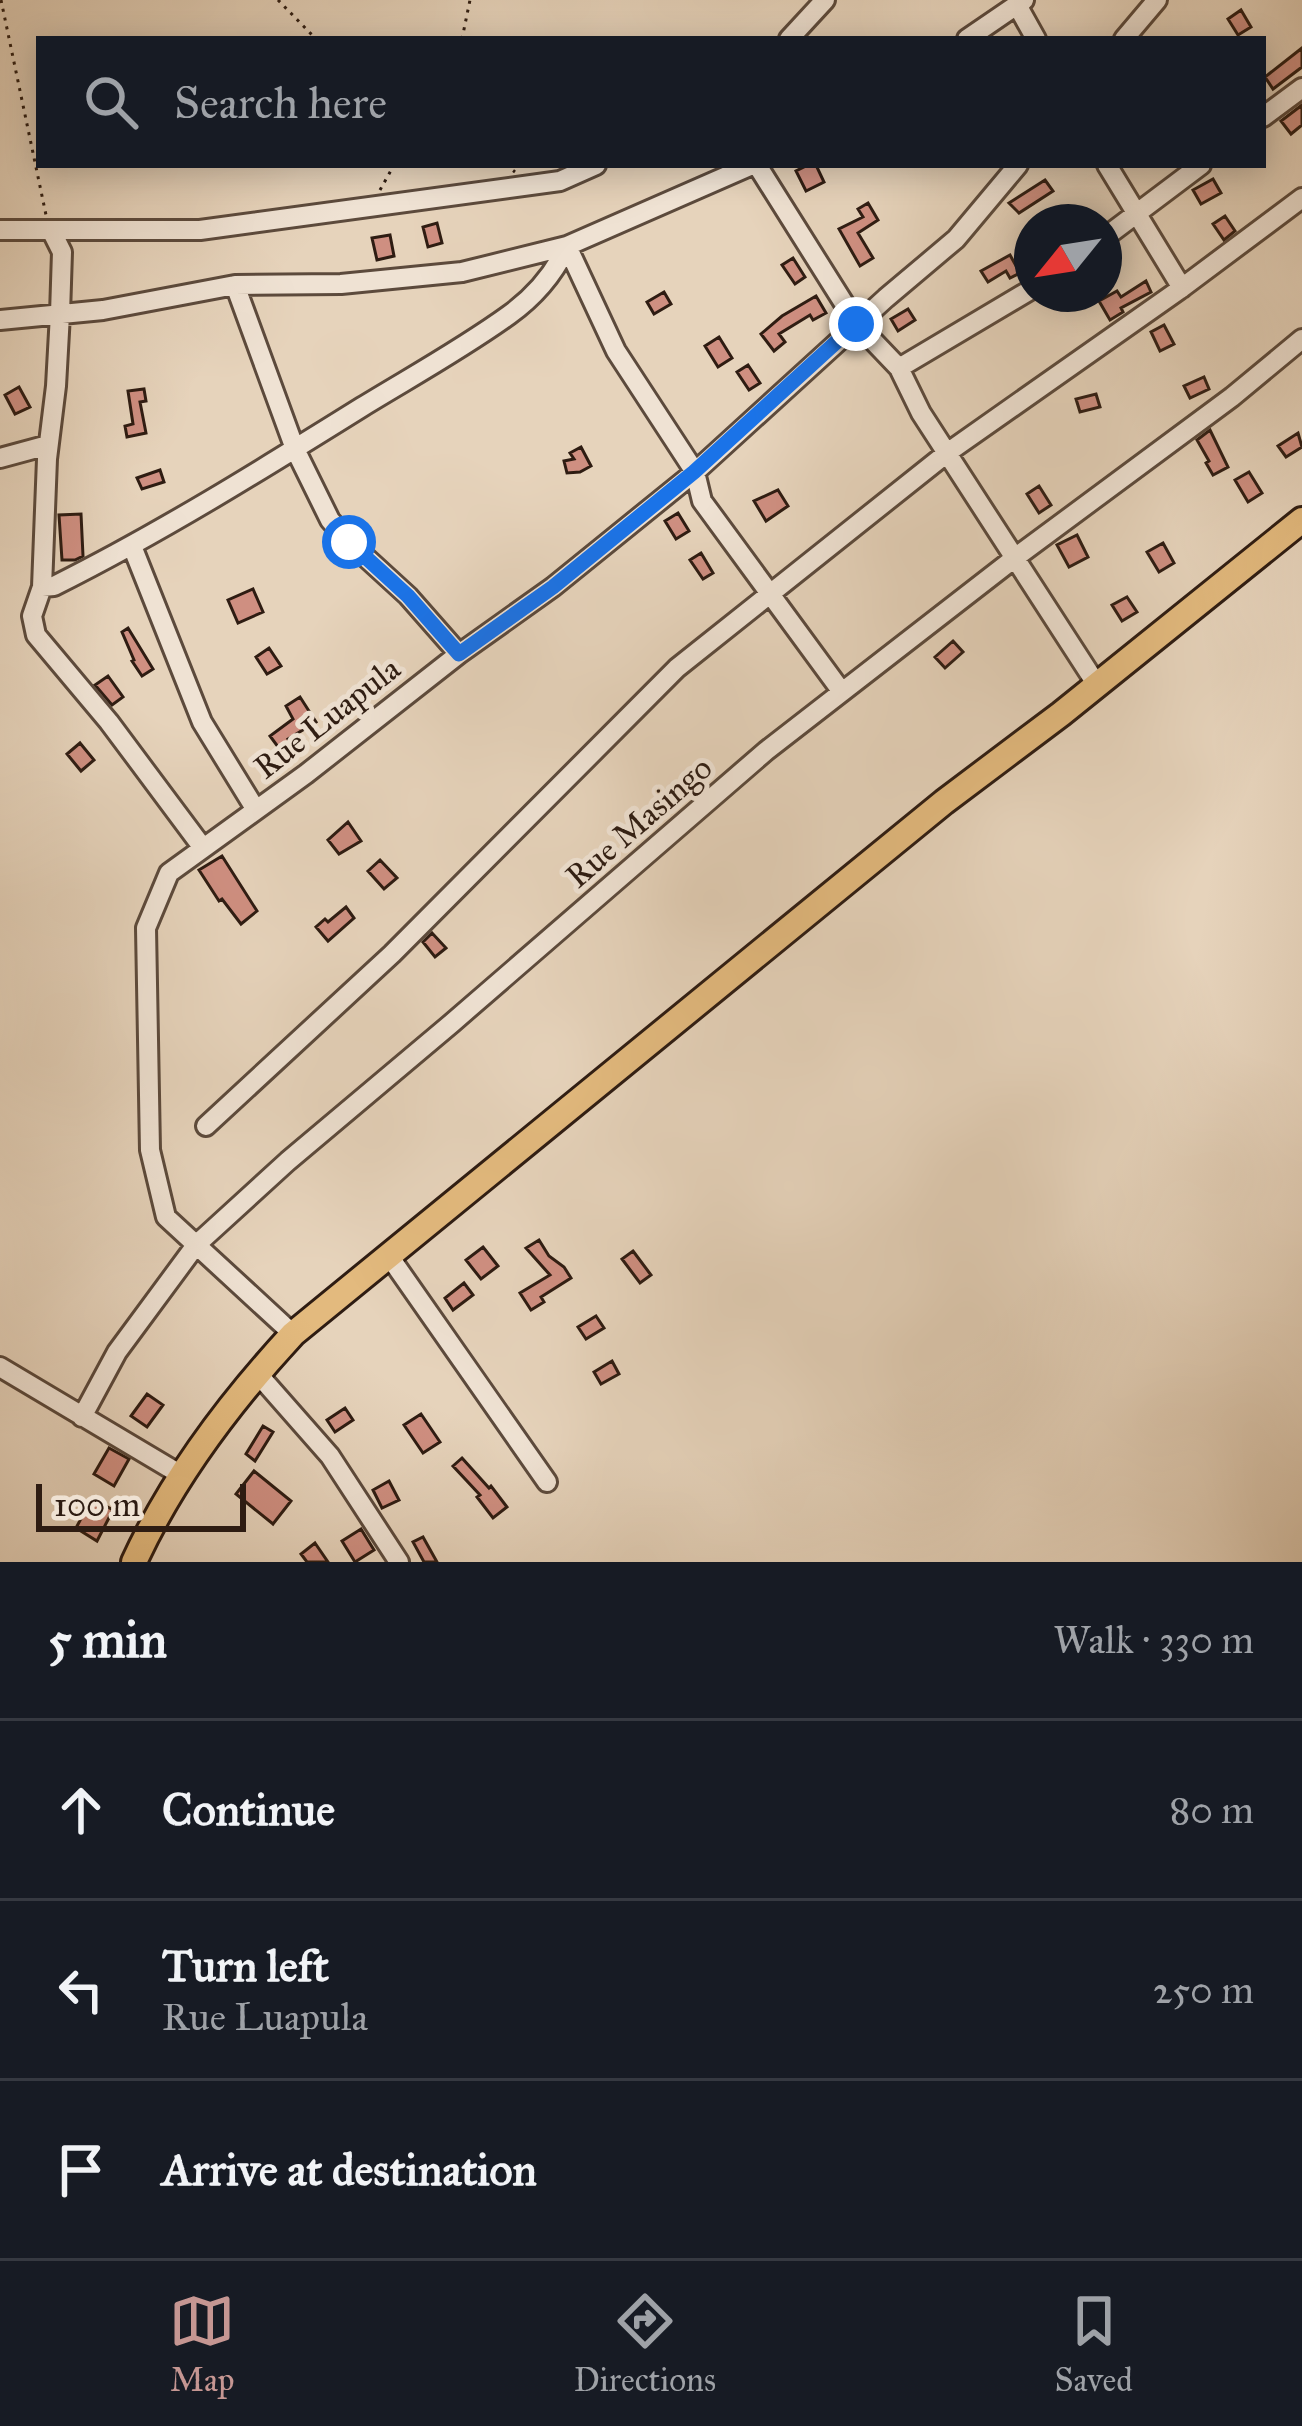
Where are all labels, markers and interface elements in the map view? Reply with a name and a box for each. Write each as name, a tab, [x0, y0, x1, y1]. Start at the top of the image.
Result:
search box	[36, 36, 1266, 168]
icon: search	[78, 69, 144, 135]
text: Search here	[174, 75, 387, 130]
north arrow	[1014, 204, 1122, 312]
route end	[829, 297, 883, 351]
route start	[322, 515, 376, 569]
street label: Rue Luapula	[246, 649, 408, 787]
street label: Rue Masingo	[558, 748, 720, 896]
scale bar	[36, 1478, 246, 1531]
text: 100 m	[54, 1485, 140, 1525]
text: 5 min	[48, 1609, 167, 1671]
text: Walk · 330 m	[1053, 1616, 1254, 1664]
icon: ahead	[48, 1777, 114, 1843]
text: Continue	[162, 1782, 335, 1837]
text: 80 m	[1169, 1786, 1254, 1834]
text: Turn left	[162, 1938, 329, 1993]
icon: left	[48, 1957, 114, 2023]
text: 250 m	[1153, 1966, 1254, 2014]
text: Rue Luapula	[162, 1993, 368, 2041]
icon: arrive	[48, 2137, 114, 2203]
text: Arrive at destination	[162, 2142, 537, 2197]
tab: Map	[169, 2288, 235, 2400]
tab: Directions	[574, 2288, 716, 2400]
tab: Saved	[1054, 2288, 1133, 2400]

